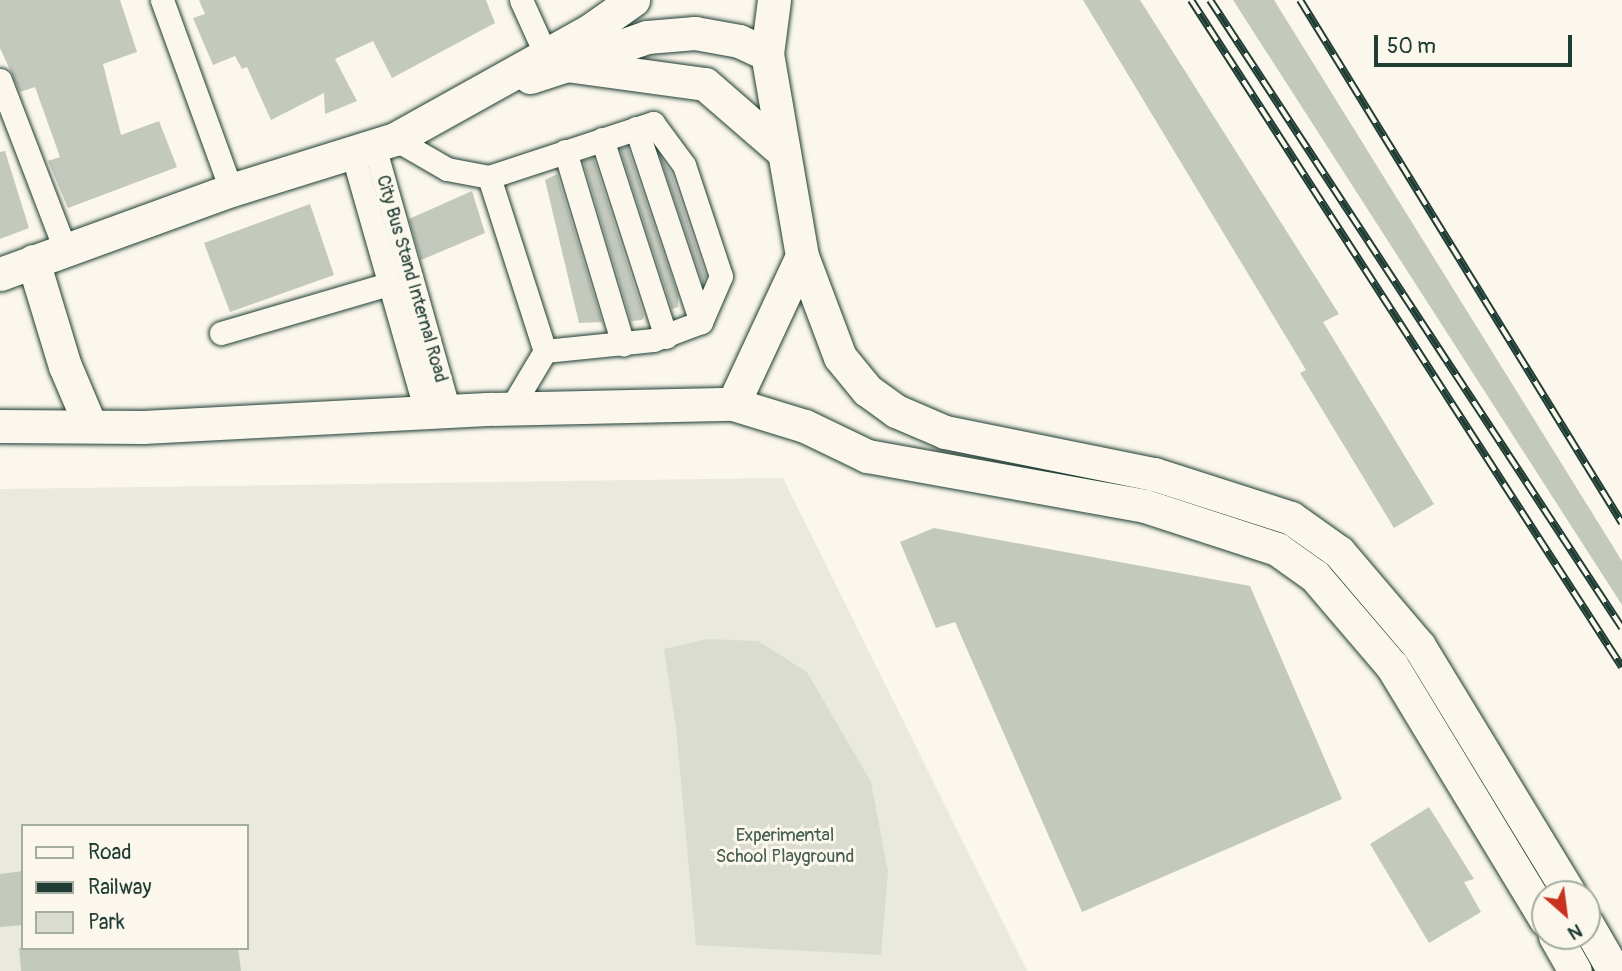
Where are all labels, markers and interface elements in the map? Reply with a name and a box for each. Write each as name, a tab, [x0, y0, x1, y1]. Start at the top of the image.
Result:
scale bar	[1377, 21, 1575, 65]
text: 50 m	[1387, 33, 1436, 60]
street label: City Bus Stand Internal Road	[371, 173, 451, 385]
legend	[21, 824, 248, 950]
park label: Experimental School Playground	[716, 826, 854, 868]
text: Road	[88, 839, 132, 866]
text: Railway	[88, 874, 152, 901]
north arrow	[1531, 880, 1601, 950]
text: Park	[88, 909, 125, 936]
text: N	[1564, 918, 1586, 945]

